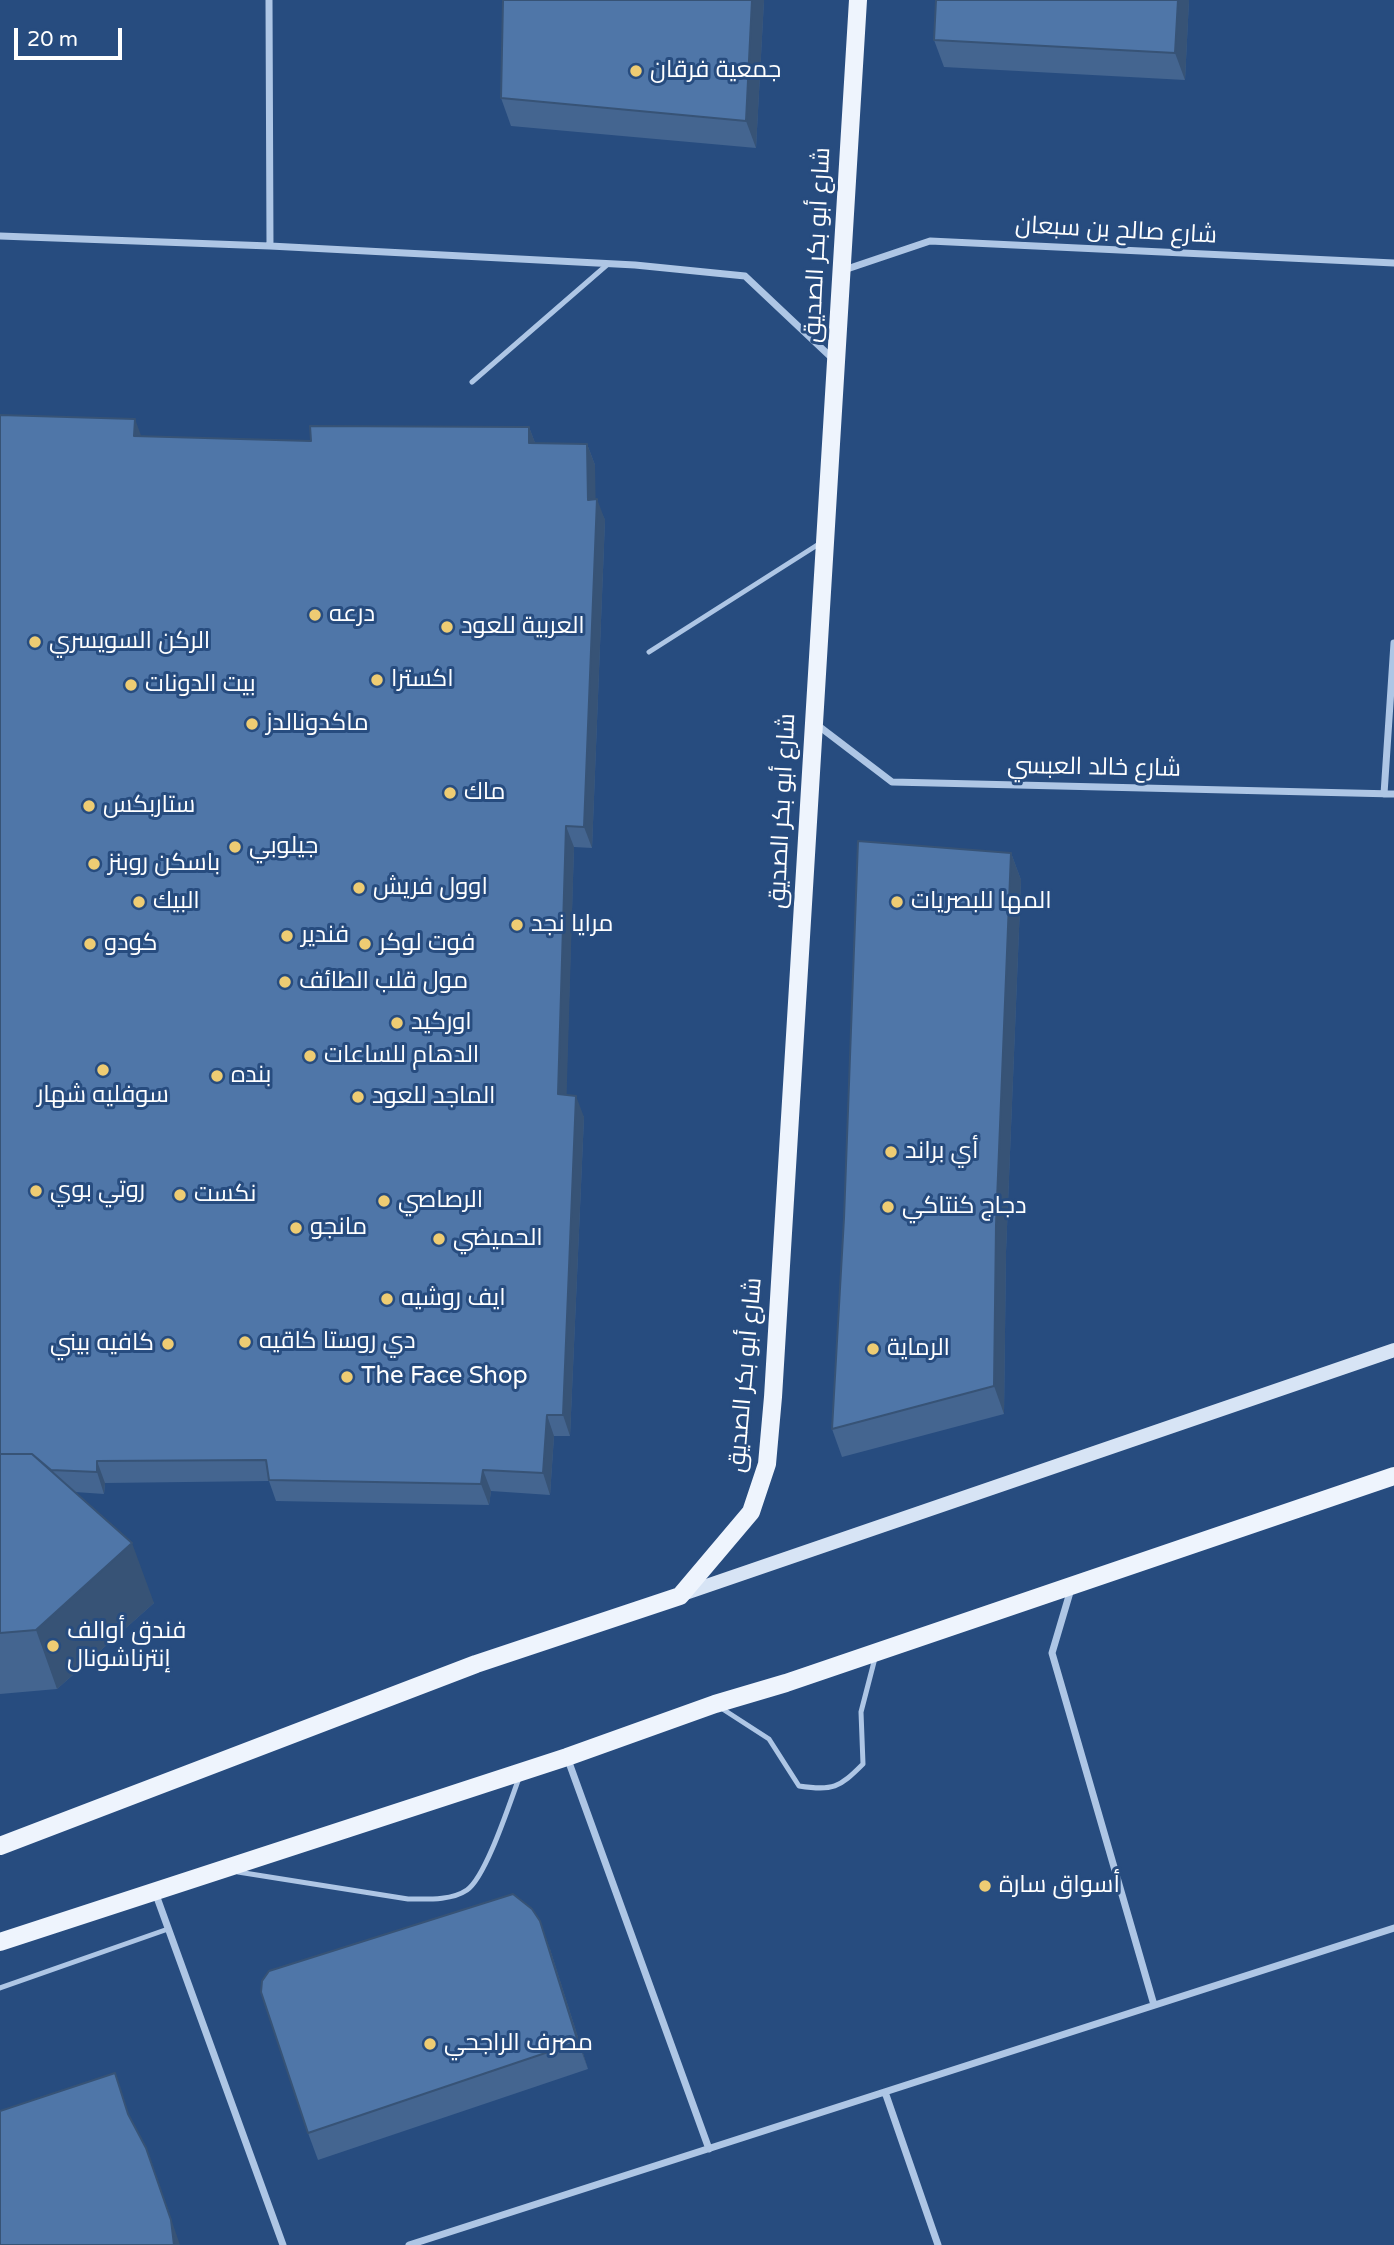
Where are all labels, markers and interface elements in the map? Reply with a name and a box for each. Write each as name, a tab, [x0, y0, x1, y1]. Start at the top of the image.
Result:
scale bar	[18, 14, 126, 58]
text: 20 m	[27, 27, 78, 52]
place label: جمعية فرقان	[650, 57, 781, 85]
marker: جمعية فرقان	[628, 63, 644, 79]
street label: شارع أبو بكر الصديق	[799, 147, 837, 343]
street label: شارع صالح بن سبعان	[1014, 211, 1218, 251]
place label: درعه	[329, 601, 375, 629]
marker: درعه	[307, 607, 323, 623]
place label: العربية للعود	[461, 613, 585, 641]
marker: العربية للعود	[439, 619, 455, 635]
place label: الركن السويسري	[49, 628, 210, 656]
marker: الركن السويسري	[27, 634, 43, 650]
place label: اكسترا	[391, 666, 454, 694]
place label: بيت الدونات	[145, 671, 256, 699]
marker: اكسترا	[369, 672, 385, 688]
marker: بيت الدونات	[123, 677, 139, 693]
place label: ماكدونالدز	[266, 710, 369, 738]
street label: شارع أبو بكر الصديق	[764, 713, 802, 909]
marker: ماكدونالدز	[244, 716, 260, 732]
street label: شارع خالد العبسي	[1007, 752, 1181, 784]
place label: ماك	[464, 779, 505, 807]
marker: ماك	[442, 785, 458, 801]
place label: ستاربكس	[103, 792, 195, 820]
marker: ستاربكس	[81, 798, 97, 814]
place label: جيلوبي	[249, 833, 318, 861]
marker: جيلوبي	[227, 839, 243, 855]
place label: باسكن روبنز	[108, 850, 220, 878]
marker: باسكن روبنز	[86, 856, 102, 872]
place label: اوول فريش	[373, 874, 488, 902]
marker: اوول فريش	[351, 880, 367, 896]
place label: البيك	[153, 888, 200, 916]
place label: المها للبصريات	[911, 888, 1052, 916]
marker: البيك	[131, 894, 147, 910]
marker: المها للبصريات	[889, 894, 905, 910]
place label: مرايا نجد	[531, 911, 614, 939]
marker: مرايا نجد	[509, 917, 525, 933]
place label: فندير	[301, 922, 349, 950]
marker: فندير	[279, 928, 295, 944]
place label: كودو	[104, 930, 158, 958]
place label: فوت لوكر	[379, 930, 475, 958]
marker: كودو	[82, 936, 98, 952]
marker: فوت لوكر	[357, 936, 373, 952]
place label: مول قلب الطائف	[299, 968, 468, 996]
marker: مول قلب الطائف	[277, 974, 293, 990]
place label: اوركيد	[411, 1009, 472, 1037]
marker: اوركيد	[389, 1015, 405, 1031]
place label: الدهام للساعات	[324, 1042, 479, 1070]
marker: الدهام للساعات	[302, 1048, 318, 1064]
marker: سوفليه شهار	[95, 1062, 111, 1078]
place label: بنده	[231, 1062, 271, 1090]
marker: بنده	[209, 1068, 225, 1084]
place label: سوفليه شهار	[37, 1082, 169, 1110]
place label: الماجد للعود	[372, 1083, 495, 1111]
marker: الماجد للعود	[350, 1089, 366, 1105]
place label: أي براند	[905, 1138, 979, 1166]
marker: أي براند	[883, 1144, 899, 1160]
place label: روتي بوي	[50, 1177, 145, 1205]
place label: نكست	[194, 1181, 256, 1209]
marker: روتي بوي	[28, 1183, 44, 1199]
marker: نكست	[172, 1187, 188, 1203]
place label: الرصاصي	[398, 1187, 483, 1215]
marker: الرصاصي	[376, 1193, 392, 1209]
place label: دجاج كنتاكي	[902, 1193, 1027, 1221]
marker: دجاج كنتاكي	[880, 1199, 896, 1215]
place label: مانجو	[310, 1214, 367, 1242]
marker: مانجو	[288, 1220, 304, 1236]
place label: الحميضي	[453, 1225, 543, 1253]
marker: الحميضي	[431, 1231, 447, 1247]
street label: شارع أبو بكر الصديق	[723, 1276, 769, 1474]
place label: ايف روشيه	[401, 1285, 506, 1313]
marker: ايف روشيه	[379, 1291, 395, 1307]
place label: دي روستا كاقيه	[259, 1328, 416, 1356]
place label: كافيه بيني	[50, 1330, 154, 1358]
marker: دي روستا كاقيه	[237, 1334, 253, 1350]
place label: الرماية	[887, 1335, 950, 1363]
marker: كافيه بيني	[160, 1336, 176, 1352]
marker: الرماية	[865, 1341, 881, 1357]
place label: The Face Shop	[361, 1363, 528, 1391]
marker: The Face Shop	[339, 1369, 355, 1385]
place label: فندق أوالف إنترناشونال	[67, 1618, 186, 1674]
marker: فندق أوالف إنترناشونال	[45, 1638, 61, 1654]
place label: أسواق سارة	[999, 1872, 1120, 1900]
marker: أسواق سارة	[977, 1878, 993, 1894]
place label: مصرف الراجحي	[444, 2030, 593, 2058]
marker: مصرف الراجحي	[422, 2036, 438, 2052]

